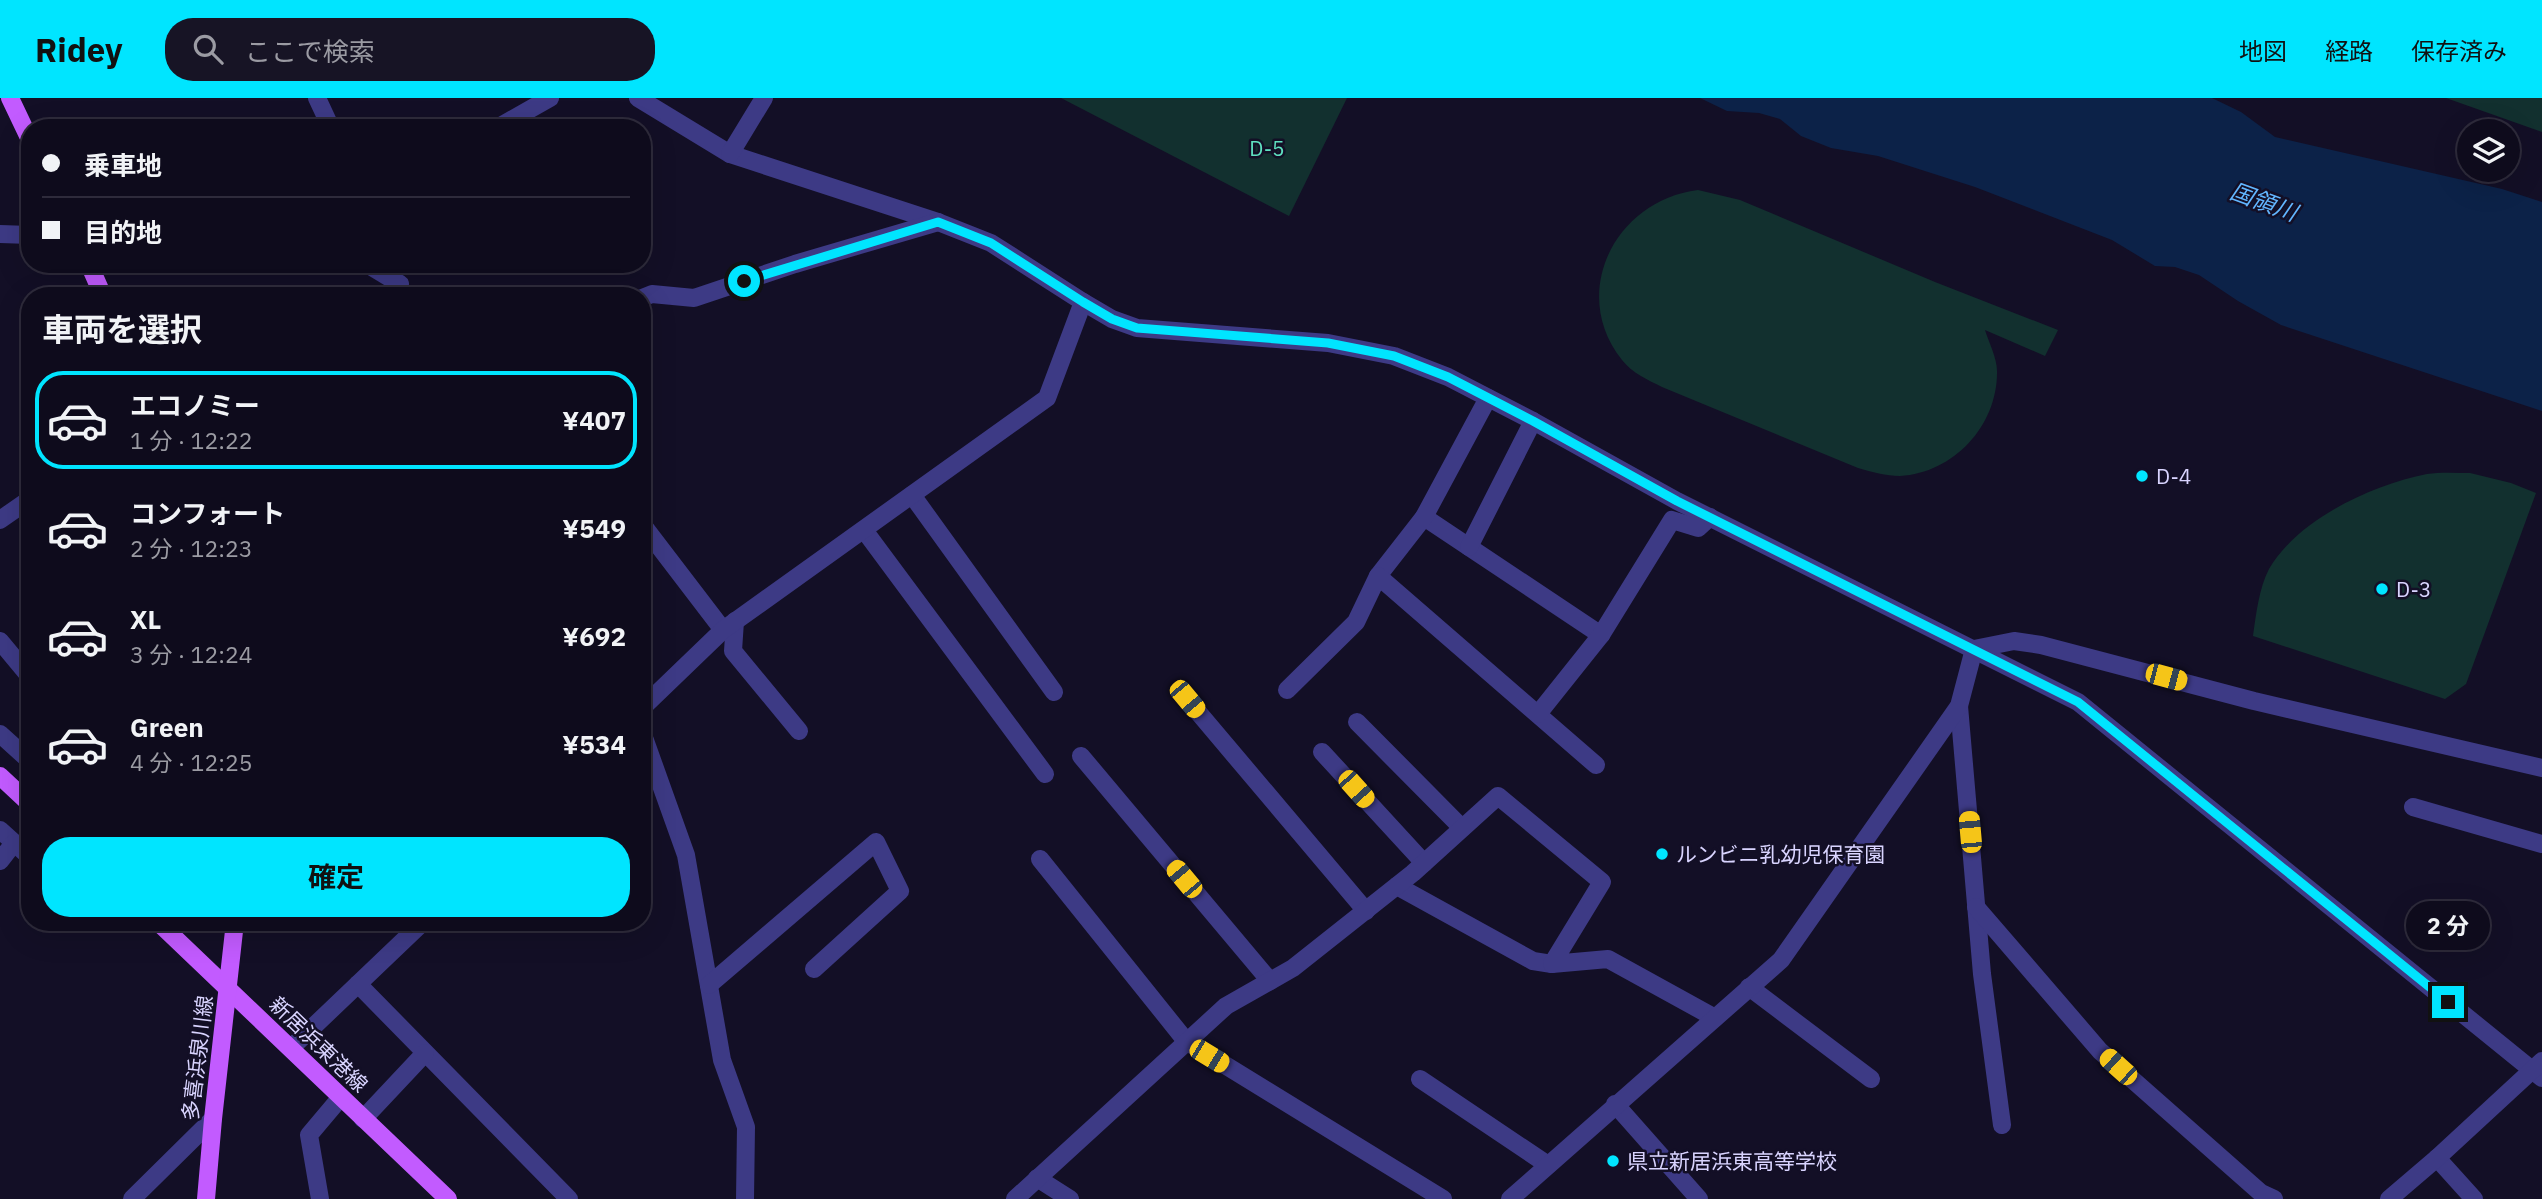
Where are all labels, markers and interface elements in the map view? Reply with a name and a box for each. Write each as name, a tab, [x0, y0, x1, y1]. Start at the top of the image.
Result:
search box	[165, 18, 655, 81]
text: Ridey	[35, 28, 123, 71]
icon: search	[189, 30, 227, 68]
text: ここで検索	[245, 34, 375, 68]
text: 地図	[2239, 35, 2287, 67]
text: 経路	[2325, 35, 2373, 67]
text: 保存済み	[2411, 35, 2507, 67]
map controls	[2457, 119, 2520, 182]
button: layers	[2457, 119, 2520, 182]
park label: D-5	[1249, 134, 1285, 162]
text: 乗車地	[84, 148, 162, 182]
water label: 国領川	[2226, 175, 2304, 228]
text: 目的地	[84, 215, 162, 249]
route start	[728, 265, 760, 297]
text: 車両を選択	[42, 308, 202, 350]
text: エコノミー	[130, 388, 260, 422]
icon: car	[46, 389, 109, 452]
text: ¥407	[562, 403, 626, 437]
text: 1 分 · 12:22	[130, 425, 253, 455]
place label: D-4	[2156, 462, 2191, 490]
marker: D-4	[2134, 468, 2150, 484]
text: コンフォート	[130, 496, 285, 530]
icon: car	[46, 497, 109, 560]
text: ¥549	[562, 511, 626, 545]
text: 2 分 · 12:23	[130, 533, 253, 563]
place label: D-3	[2396, 575, 2431, 603]
marker: D-3	[2374, 581, 2390, 597]
text: XL	[130, 602, 161, 636]
icon: car	[46, 605, 109, 668]
text: ¥692	[562, 619, 626, 653]
text: 3 分 · 12:24	[130, 639, 253, 669]
car	[2143, 661, 2190, 693]
car	[1166, 676, 1209, 722]
text: Green	[130, 710, 204, 744]
icon: car	[46, 713, 109, 776]
text: ¥534	[562, 727, 626, 761]
text: 4 分 · 12:25	[130, 747, 253, 777]
car	[1335, 766, 1378, 812]
car	[1958, 810, 1983, 854]
button: 確定	[42, 837, 630, 917]
place label: ルンビニ乳幼児保育園	[1676, 840, 1886, 868]
marker: ルンビニ乳幼児保育園	[1654, 846, 1670, 862]
car	[1163, 856, 1206, 902]
callout: 2 分	[2406, 900, 2490, 950]
text: 2 分	[2427, 910, 2469, 940]
route end	[2432, 986, 2464, 1018]
street label: 新居浜東港線	[264, 990, 374, 1098]
street label: 多喜浜泉川線	[175, 994, 219, 1122]
car	[1186, 1036, 1233, 1076]
car	[2096, 1045, 2141, 1089]
place label: 県立新居浜東高等学校	[1627, 1147, 1837, 1175]
marker: 県立新居浜東高等学校	[1605, 1153, 1621, 1169]

